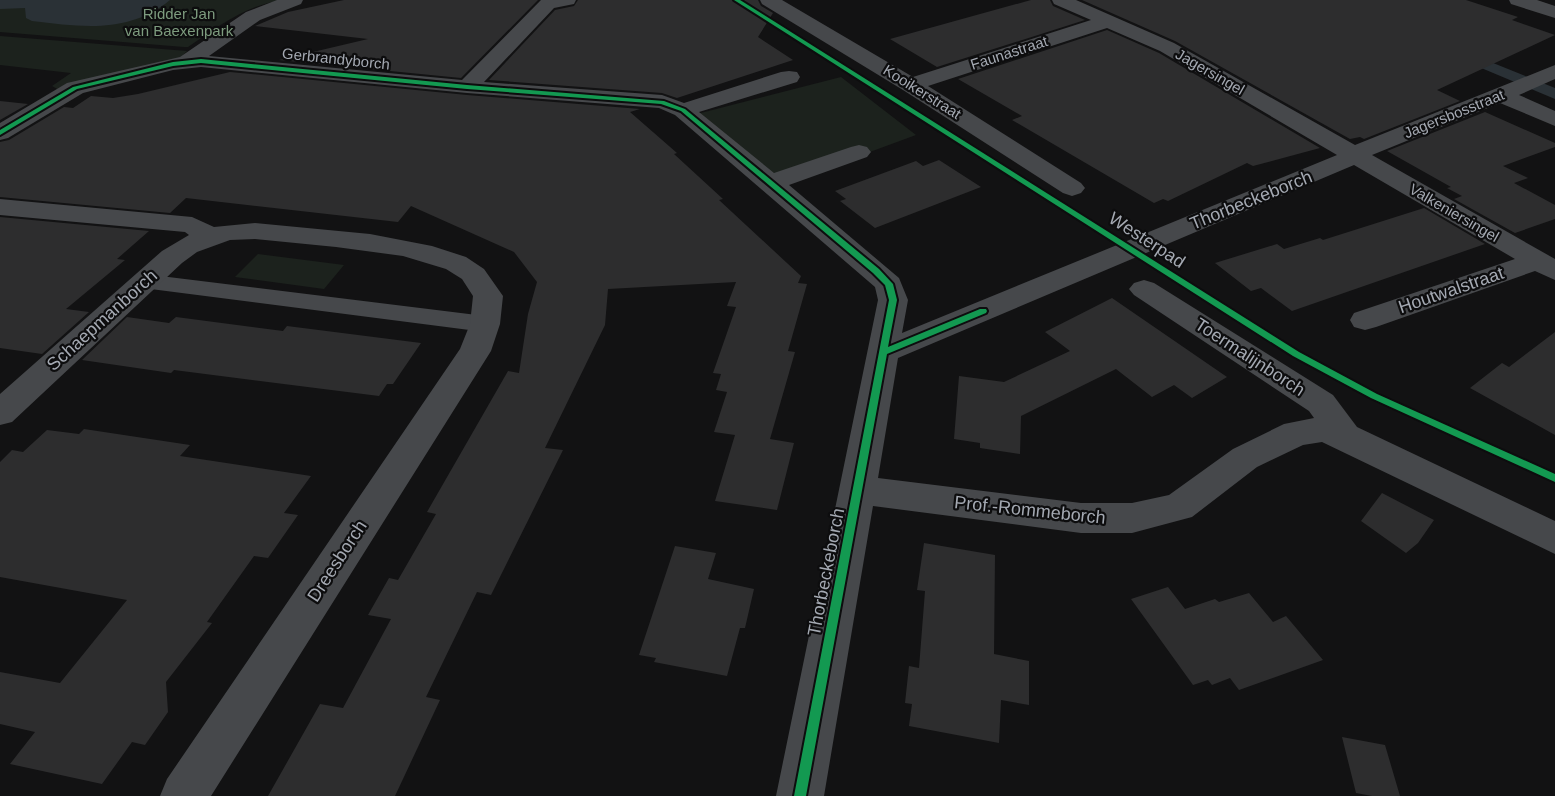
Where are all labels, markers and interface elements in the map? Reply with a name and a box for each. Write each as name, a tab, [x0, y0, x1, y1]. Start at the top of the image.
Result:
park label: Ridder Jan van Baexenpark	[125, 5, 234, 39]
street label: Faunastraat	[968, 32, 1050, 73]
street label: Gerbrandyborch	[281, 44, 391, 73]
street label: Jagersingel	[1173, 45, 1248, 98]
street label: Kooikerstraat	[880, 61, 965, 123]
street label: Jagersbosstraat	[1401, 85, 1507, 141]
street label: Thorbeckeborch	[1187, 166, 1315, 234]
street label: Valkeniersingel	[1406, 180, 1502, 245]
street label: Westerpad	[1105, 208, 1189, 272]
street label: Houtwalstraat	[1396, 263, 1506, 317]
street label: Schaepmanborch	[43, 265, 161, 375]
street label: Toermalijnborch	[1191, 314, 1309, 400]
street label: Prof.-Rommeborch	[953, 492, 1107, 528]
street label: Thorbeckeborch	[804, 506, 848, 638]
street label: Dreesborch	[303, 517, 371, 605]

